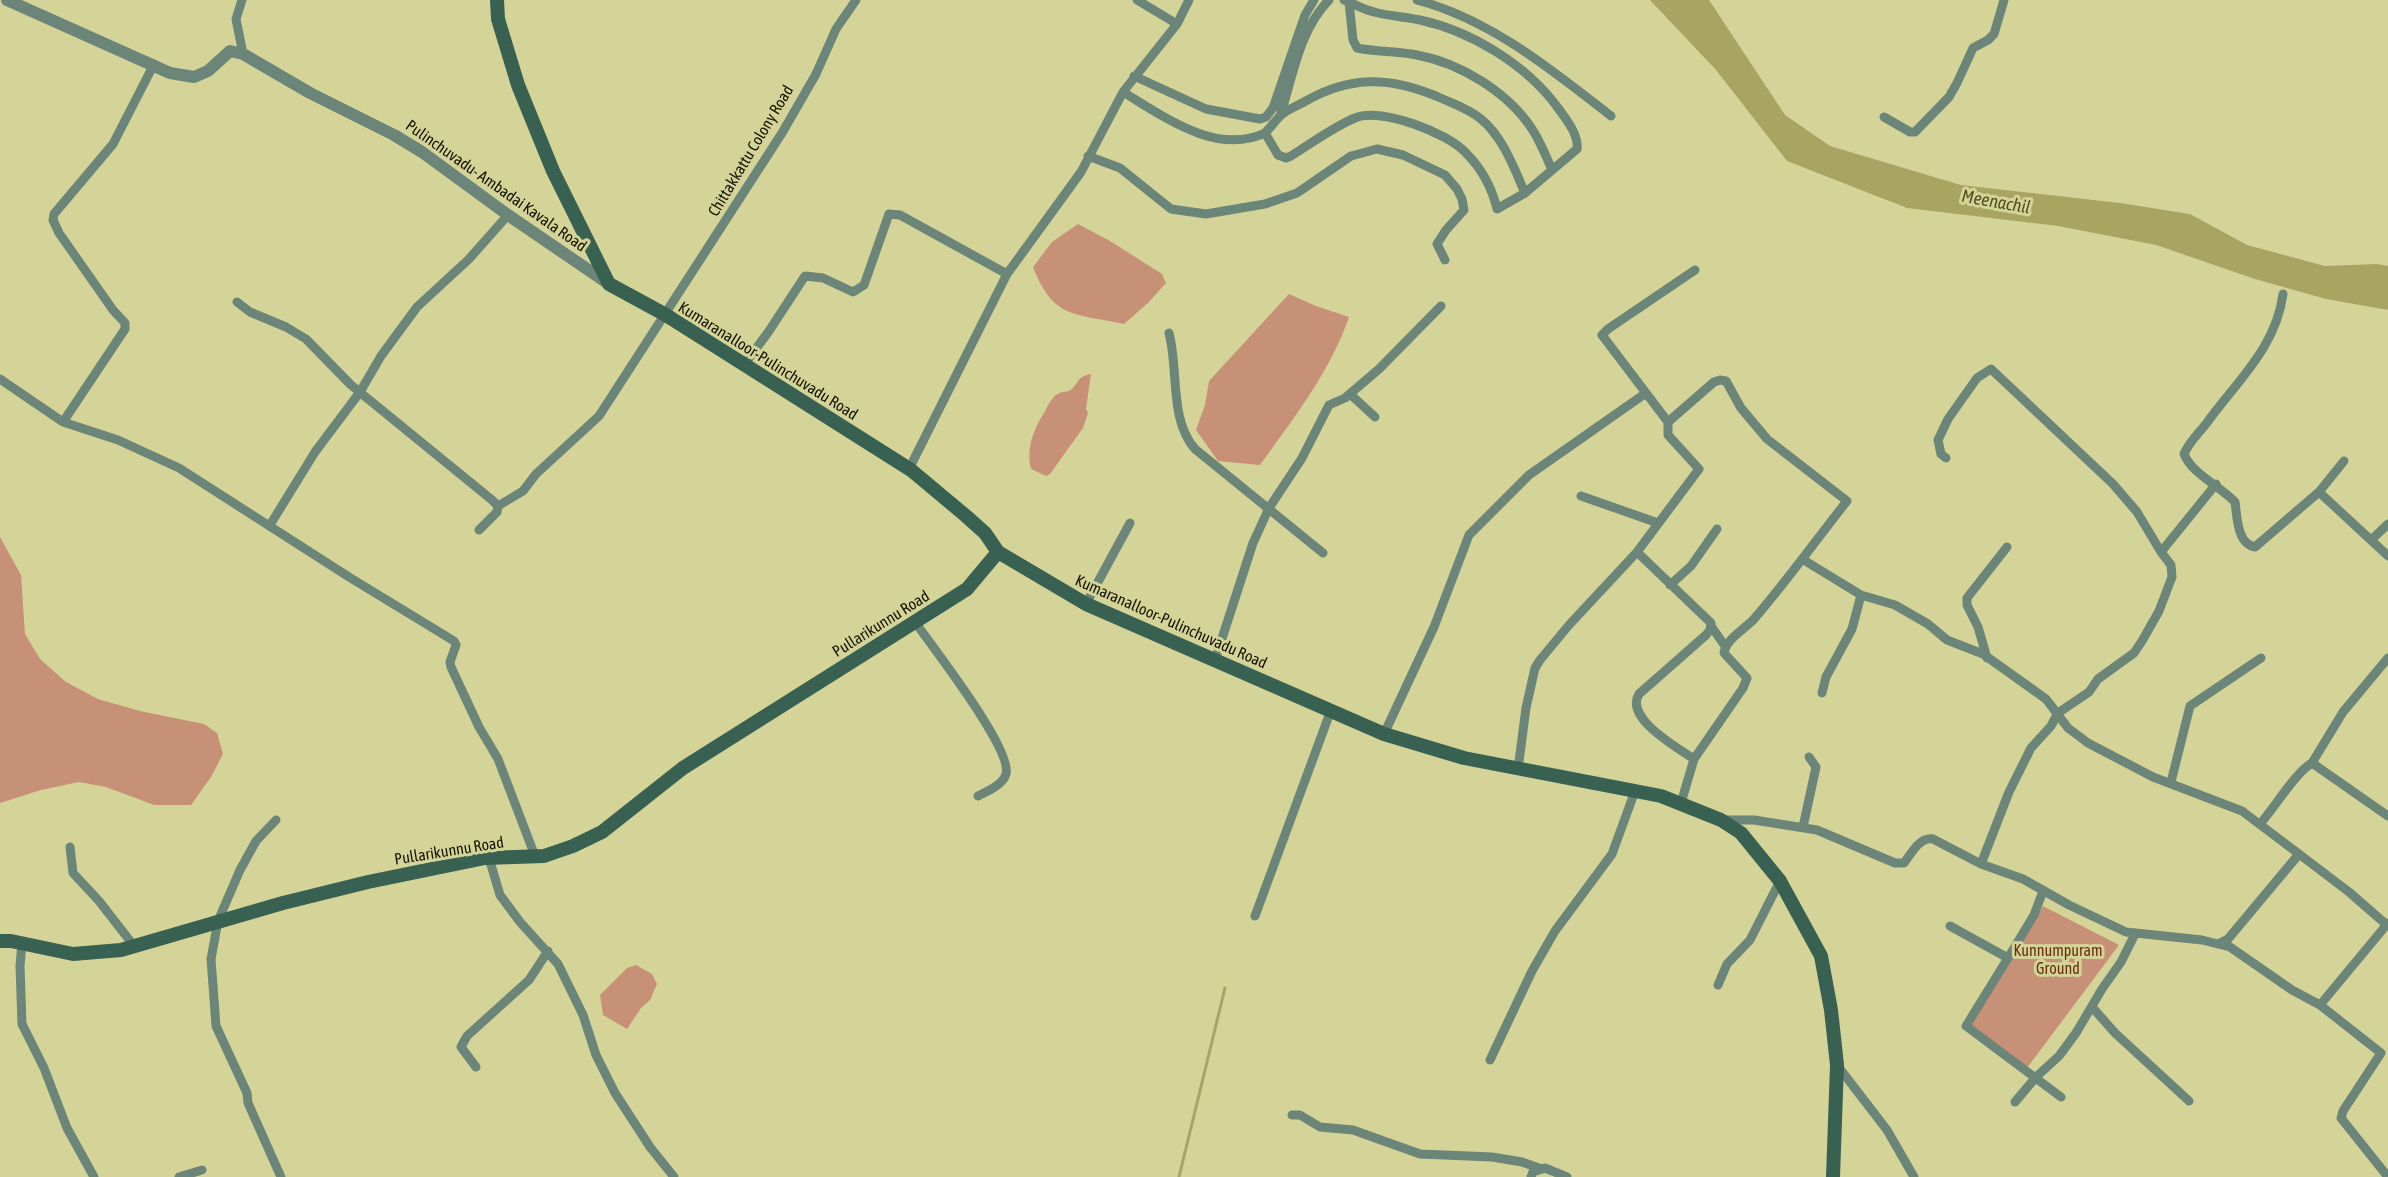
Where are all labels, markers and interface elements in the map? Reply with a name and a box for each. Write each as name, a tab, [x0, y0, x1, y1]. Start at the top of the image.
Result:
street label: Chittakkattu Colony Road	[704, 82, 798, 220]
street label: Pulinchuvadu- Ambadai Kavala Road	[402, 116, 590, 256]
water label: Meenachil	[1960, 185, 2032, 219]
street label: Kumaranalloor-Pulinchuvadu Road	[675, 298, 861, 424]
street label: Kumaranalloor-Pulinchuvadu Road	[1072, 571, 1270, 673]
street label: Pullarikunnu Road	[829, 587, 933, 661]
street label: Pullarikunnu Road	[393, 833, 505, 869]
park label: Kunnumpuram Ground	[2014, 941, 2102, 979]

